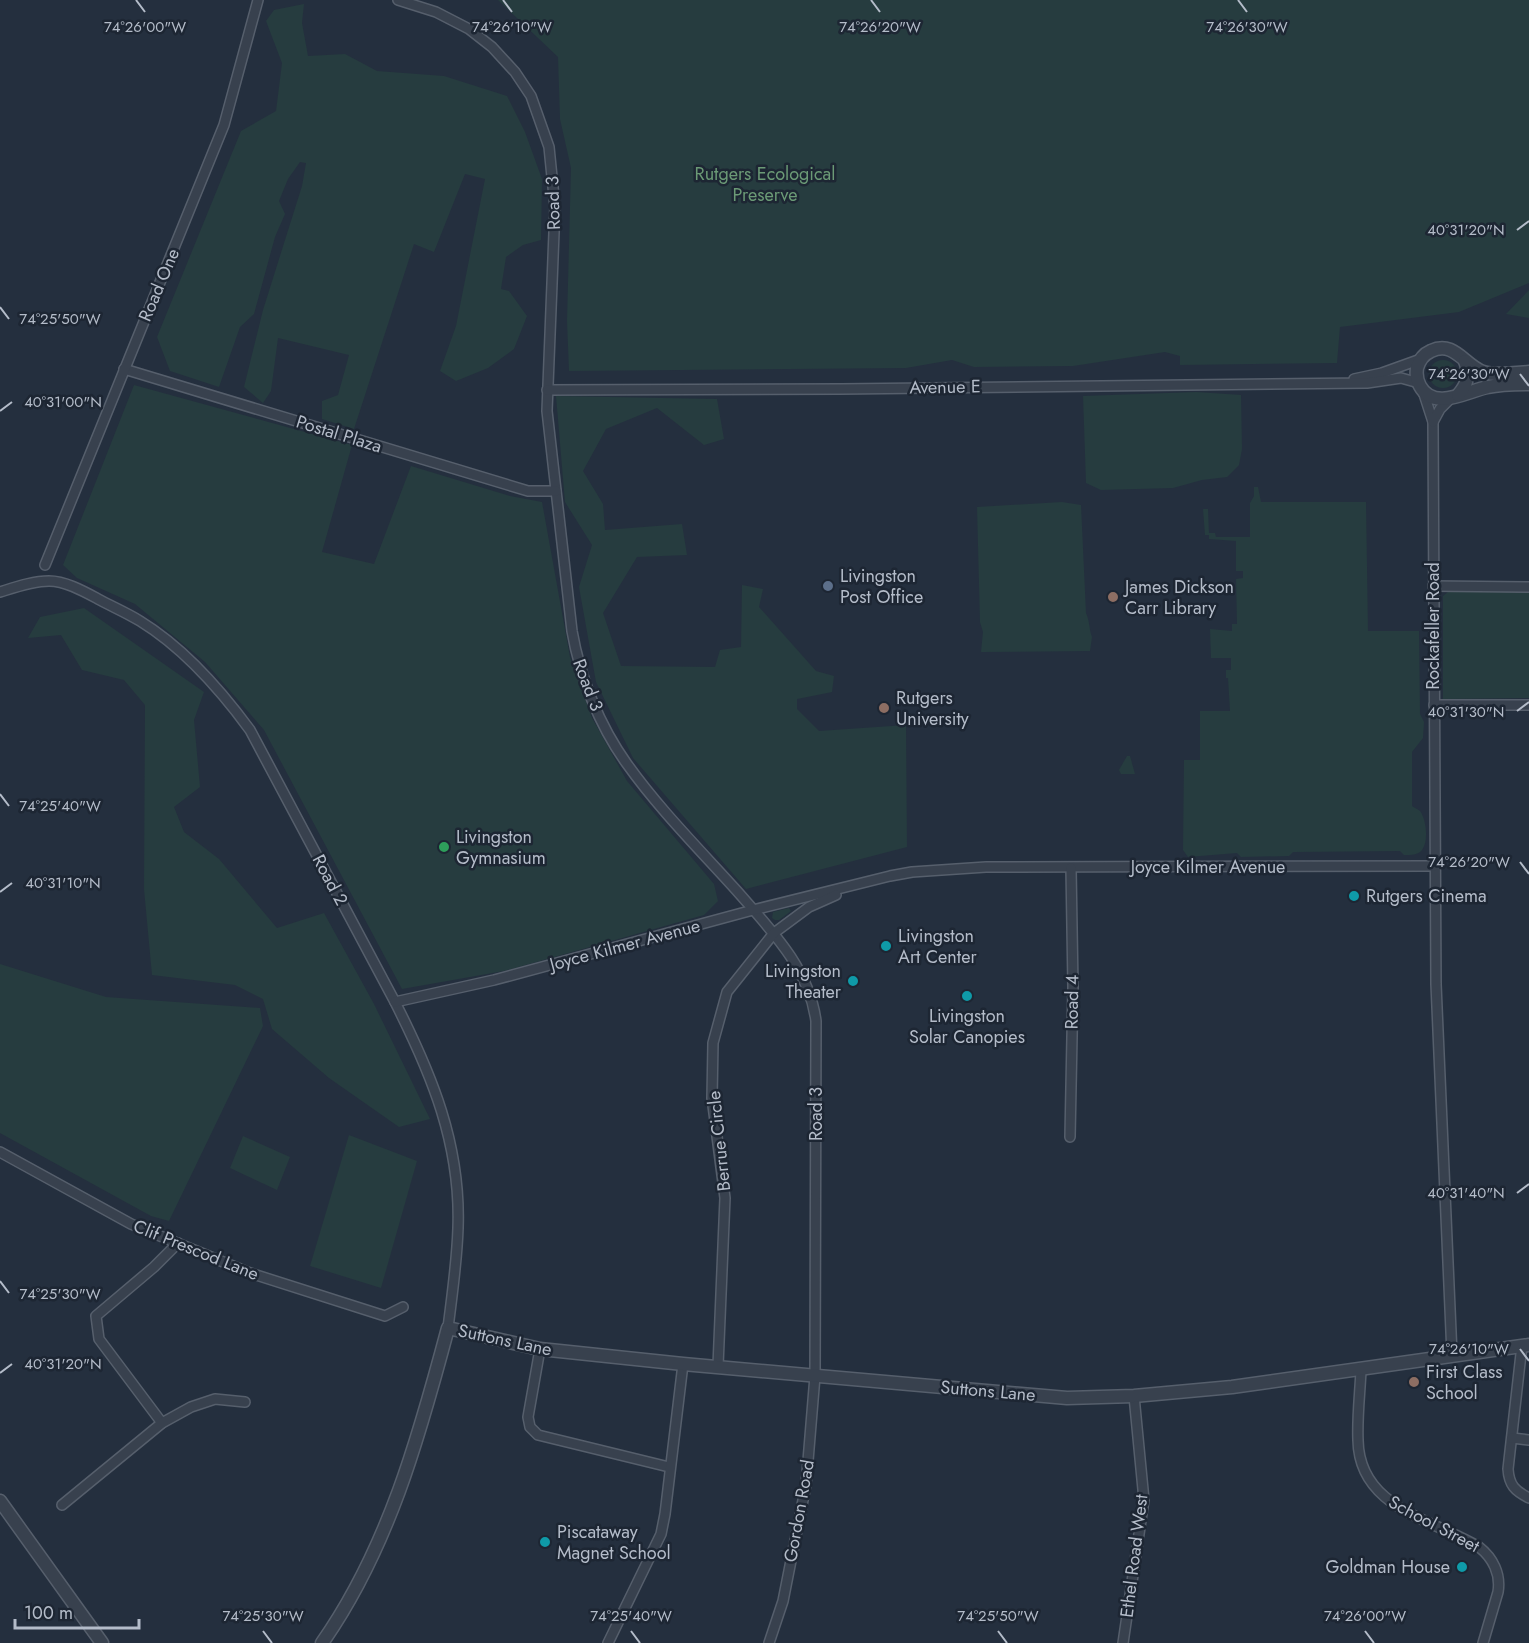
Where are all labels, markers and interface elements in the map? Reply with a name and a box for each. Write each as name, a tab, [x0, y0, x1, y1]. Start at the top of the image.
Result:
text: 74°26'00"W	[104, 16, 186, 38]
text: 74°26'10"W	[472, 16, 552, 38]
text: 74°26'20"W	[839, 16, 921, 38]
text: 74°26'30"W	[1206, 16, 1288, 38]
park label: Rutgers Ecological Preserve	[695, 161, 835, 208]
street label: Road 3	[539, 175, 567, 230]
text: 40°31'20"N	[1427, 219, 1505, 241]
street label: Road One	[132, 244, 186, 326]
text: 74°25'50"W	[19, 308, 101, 330]
text: 74°26'30"W	[1428, 363, 1510, 385]
street label: Avenue E	[909, 373, 981, 401]
text: 40°31'00"N	[24, 391, 102, 413]
street label: Postal Plaza	[293, 409, 385, 459]
street label: Rockafeller Road	[1420, 562, 1446, 690]
place label: Livingston Post Office	[840, 563, 923, 610]
place label: James Dickson Carr Library	[1123, 574, 1234, 621]
marker: Livingston Post Office	[821, 579, 835, 593]
marker: James Dickson Carr Library	[1106, 590, 1120, 604]
street label: Road 3	[566, 655, 610, 715]
place label: Rutgers University	[896, 685, 969, 732]
marker: Rutgers University	[877, 701, 891, 715]
text: 40°31'30"N	[1428, 701, 1504, 723]
text: 74°25'40"W	[19, 795, 101, 817]
place label: Livingston Gymnasium	[456, 824, 546, 871]
marker: Livingston Gymnasium	[437, 840, 451, 854]
street label: Road 2	[306, 850, 354, 910]
text: 74°26'20"W	[1428, 851, 1510, 873]
street label: Joyce Kilmer Avenue	[1129, 854, 1285, 880]
text: 40°31'10"N	[25, 872, 101, 894]
place label: Rutgers Cinema	[1366, 883, 1487, 909]
marker: Rutgers Cinema	[1347, 889, 1361, 903]
street label: Joyce Kilmer Avenue	[545, 912, 703, 978]
place label: Livingston Art Center	[898, 923, 977, 970]
marker: Livingston Art Center	[879, 939, 893, 953]
place label: Livingston Theater	[765, 958, 842, 1005]
marker: Livingston Theater	[846, 974, 860, 988]
street label: Road 4	[1059, 974, 1085, 1030]
marker: Livingston Solar Canopies	[960, 989, 974, 1003]
place label: Livingston Solar Canopies	[909, 1003, 1025, 1050]
street label: Road 3	[803, 1087, 829, 1141]
street label: Berrue Circle	[701, 1090, 737, 1192]
text: 40°31'40"N	[1427, 1182, 1505, 1204]
street label: Clif Prescod Lane	[129, 1213, 263, 1287]
text: 74°25'30"W	[19, 1283, 101, 1305]
street label: Suttons Lane	[456, 1317, 554, 1363]
text: 74°26'10"W	[1429, 1338, 1509, 1360]
text: 40°31'20"N	[24, 1353, 102, 1375]
place label: First Class School	[1426, 1359, 1502, 1406]
street label: Suttons Lane	[939, 1374, 1037, 1408]
marker: First Class School	[1407, 1375, 1421, 1389]
street label: Gordon Road	[777, 1458, 821, 1564]
street label: School Street	[1384, 1489, 1485, 1559]
street label: Ethel Road West	[1114, 1492, 1155, 1619]
place label: Piscataway Magnet School	[557, 1519, 671, 1566]
marker: Piscataway Magnet School	[538, 1535, 552, 1549]
place label: Goldman House	[1326, 1554, 1450, 1580]
marker: Goldman House	[1455, 1560, 1469, 1574]
scale bar	[15, 1592, 140, 1630]
text: 100 m	[24, 1600, 73, 1626]
text: 74°25'30"W	[222, 1605, 304, 1627]
text: 74°25'40"W	[590, 1605, 672, 1627]
text: 74°25'50"W	[957, 1605, 1039, 1627]
text: 74°26'00"W	[1324, 1605, 1406, 1627]

